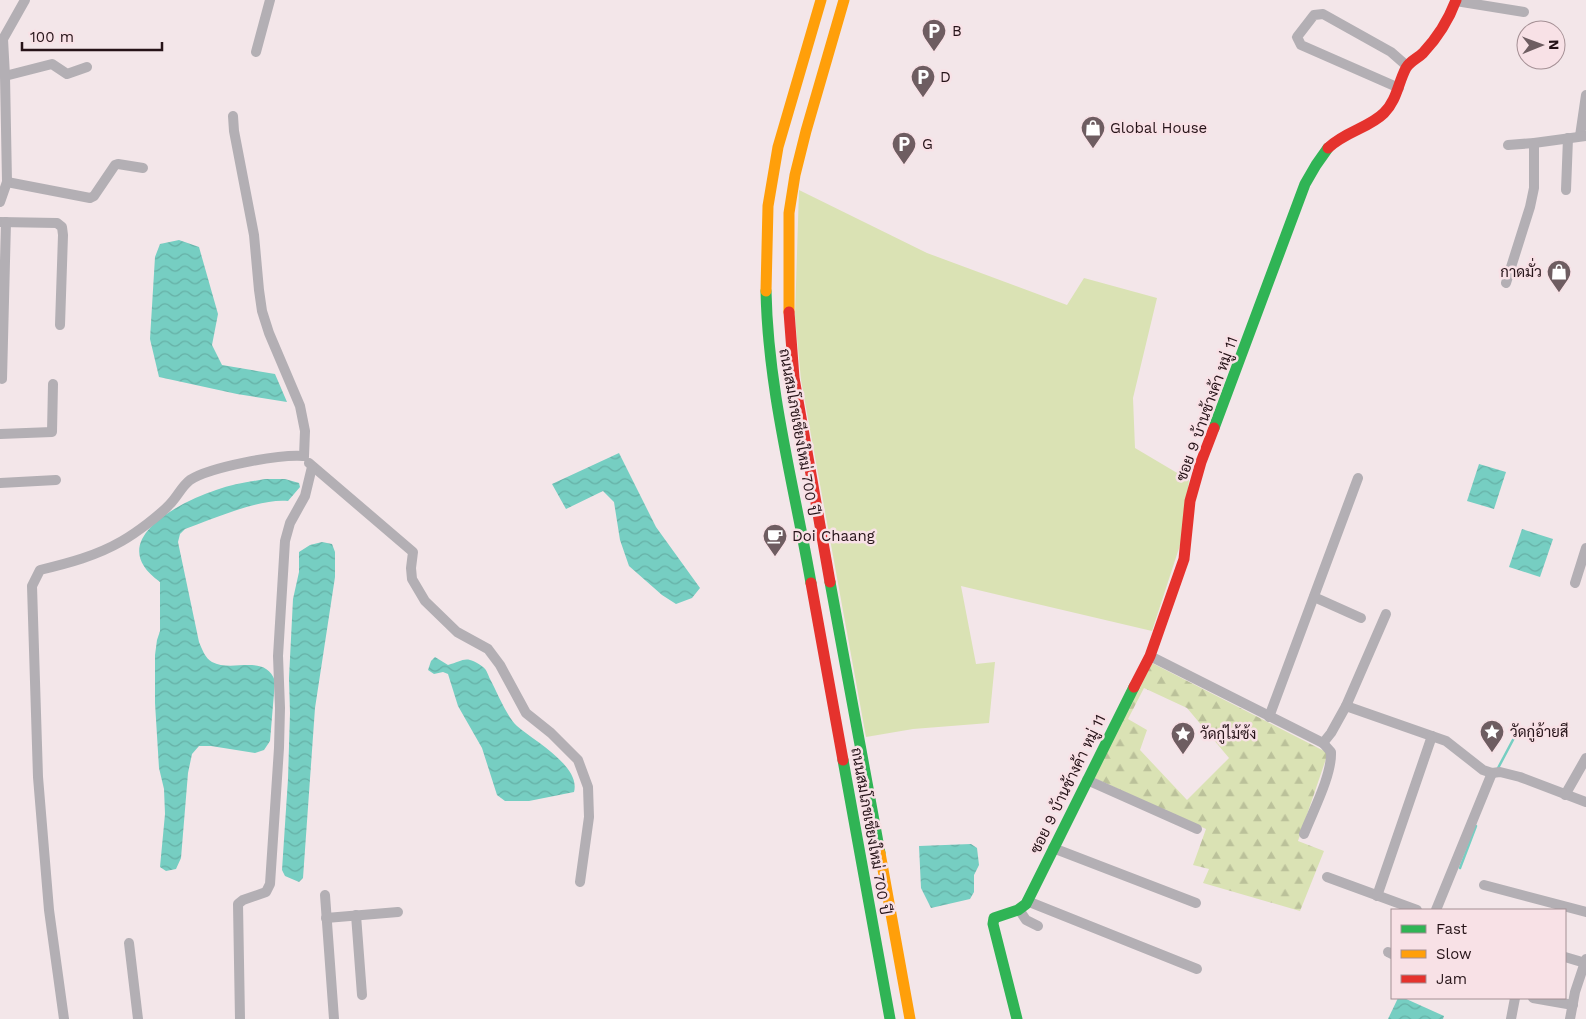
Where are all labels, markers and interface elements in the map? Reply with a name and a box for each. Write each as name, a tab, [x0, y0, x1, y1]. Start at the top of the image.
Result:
parking icon: B	[921, 18, 947, 52]
scale bar	[22, 20, 162, 52]
north arrow	[1516, 20, 1566, 70]
place label: B	[952, 22, 962, 40]
text: 100 m	[30, 28, 74, 46]
text: N	[1546, 39, 1562, 50]
parking icon: D	[910, 64, 936, 98]
place label: D	[940, 68, 951, 86]
shop icon: Global House	[1080, 115, 1106, 149]
place label: Global House	[1110, 119, 1207, 137]
parking icon: G	[891, 131, 917, 165]
place label: G	[922, 135, 933, 153]
place label: กาดมั่ว	[1500, 257, 1542, 281]
shop icon: กาดมั่ว	[1546, 259, 1572, 293]
street label: ซอย 9 บ้านช้างค้า หมู่ 11	[1172, 334, 1242, 484]
street label: ถนนสมโภชเชียงใหม่ 700 ปี	[775, 347, 824, 517]
cafe icon: Doi Chaang	[762, 523, 788, 557]
place label: Doi Chaang	[792, 527, 875, 545]
street label: ซอย 9 บ้านช้างค้า หมู่ 11	[1026, 711, 1110, 857]
place icon: วัดกู่อ้ายสี	[1479, 719, 1505, 753]
place icon: วัดกู่ไม้ซ้ง	[1170, 721, 1196, 755]
place label: วัดกู่อ้ายสี	[1510, 722, 1569, 742]
place label: วัดกู่ไม้ซ้ง	[1200, 724, 1256, 744]
street label: ถนนสมโภชเชียงใหม่ 700 ปี	[847, 746, 896, 916]
legend	[1391, 909, 1566, 999]
text: Fast	[1436, 920, 1468, 938]
text: Slow	[1436, 945, 1472, 963]
text: Jam	[1436, 970, 1467, 988]

